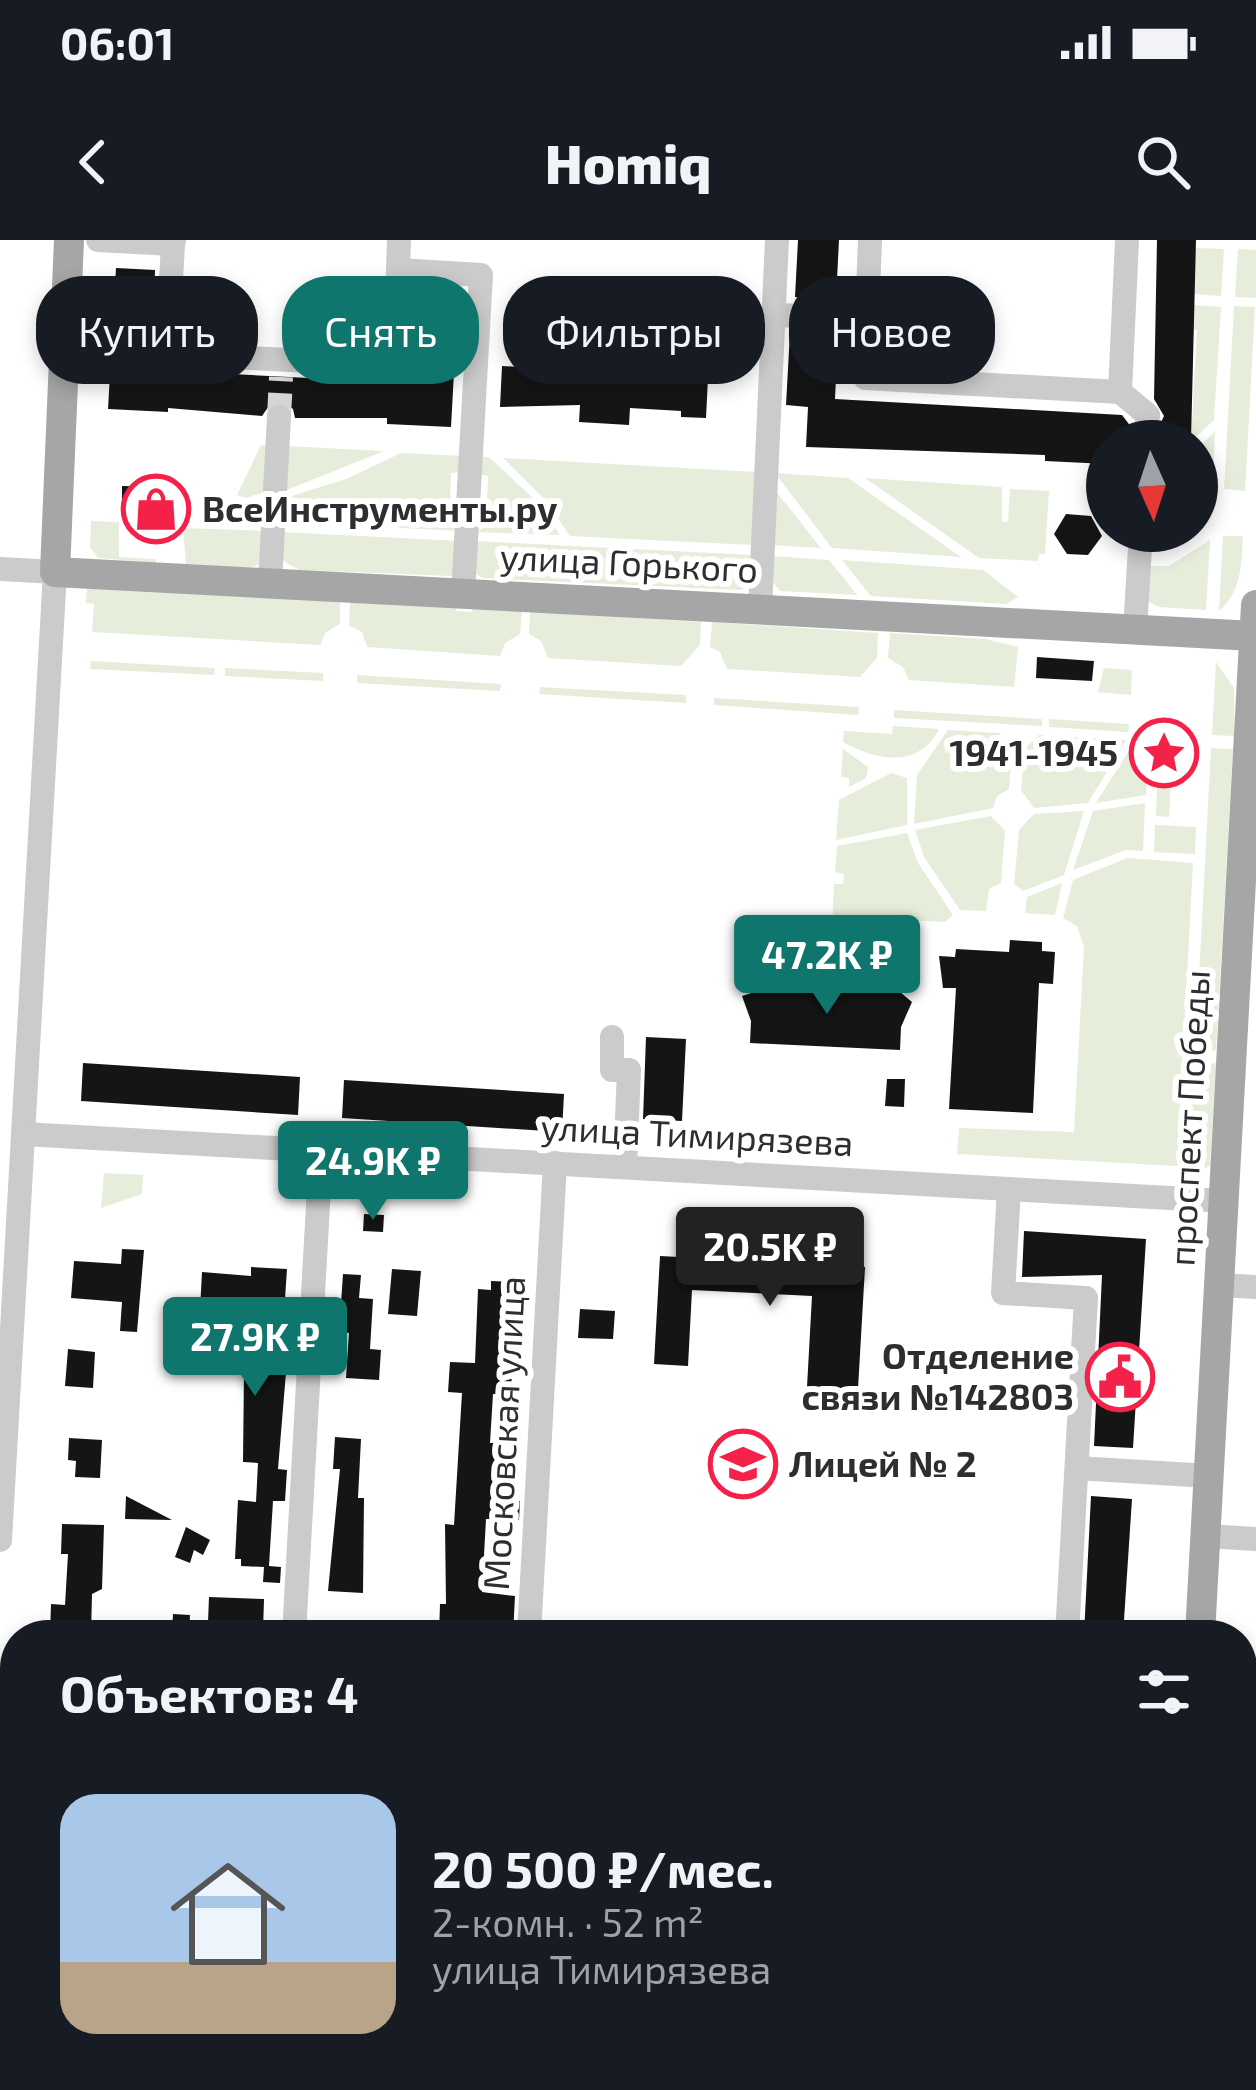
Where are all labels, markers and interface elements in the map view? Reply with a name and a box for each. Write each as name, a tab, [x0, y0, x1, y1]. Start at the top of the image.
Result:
text: 06:01	[60, 15, 174, 69]
icon: back	[60, 129, 126, 195]
icon: search	[1130, 129, 1196, 195]
text: Homiq	[545, 130, 711, 195]
chip: Купить	[36, 276, 258, 384]
chip: Снять	[282, 276, 479, 384]
chip: Фильтры	[503, 276, 765, 384]
chip: Новое	[789, 276, 995, 384]
north arrow	[1086, 420, 1218, 552]
map controls	[1086, 420, 1218, 552]
shop icon: ВсеИнструменты.ру	[121, 474, 191, 544]
place label: ВсеИнструменты.ру	[202, 486, 558, 530]
street label: улица Горького	[499, 533, 759, 591]
place icon: 1941-1945	[1129, 718, 1199, 788]
place label: 1941-1945	[949, 730, 1118, 773]
pin: 47.2K ₽	[716, 915, 938, 1017]
text: 47.2K ₽	[761, 930, 893, 977]
street label: проспект Победы	[1158, 969, 1217, 1267]
street label: улица Тимирязева	[540, 1104, 855, 1164]
pin: 24.9K ₽	[262, 1121, 484, 1223]
text: 24.9K ₽	[305, 1136, 441, 1183]
pin: 20.5K ₽	[659, 1207, 881, 1309]
text: 20.5K ₽	[703, 1222, 837, 1269]
street label: Московская улица	[473, 1275, 533, 1591]
pin: 27.9K ₽	[144, 1297, 366, 1399]
text: 27.9K ₽	[190, 1312, 320, 1359]
place label: Отделение связи №142803	[801, 1333, 1074, 1417]
public building icon: Отделение связи №142803	[1085, 1342, 1155, 1412]
school or university icon: Лицей № 2	[708, 1429, 778, 1499]
place label: Лицей № 2	[789, 1441, 977, 1484]
icon: filters	[1131, 1659, 1197, 1725]
text: Объектов: 4	[60, 1662, 359, 1723]
text: 20 500 ₽/мес.	[432, 1837, 774, 1898]
icon: home	[156, 1842, 300, 1986]
text: 2-комн. · 52 m²	[432, 1898, 704, 1945]
text: улица Тимирязева	[432, 1945, 771, 1992]

